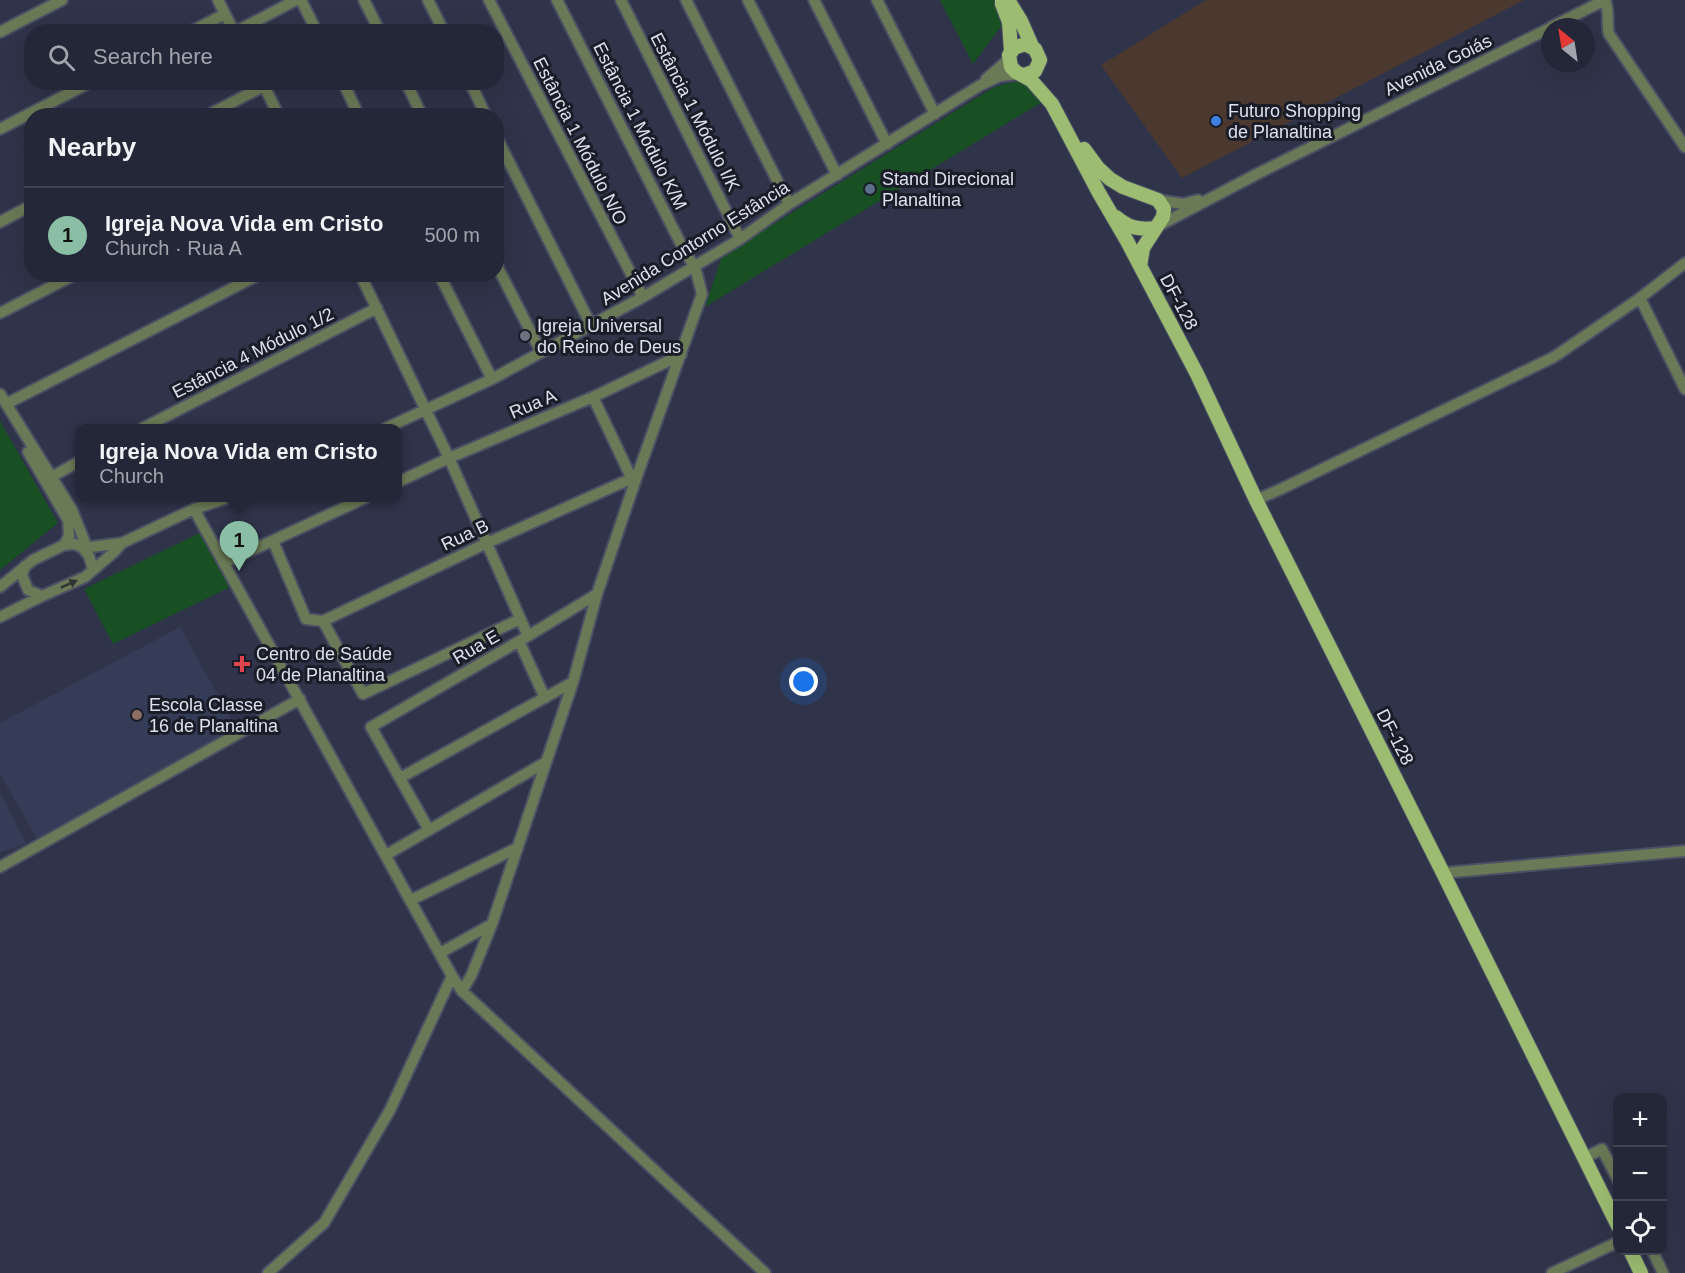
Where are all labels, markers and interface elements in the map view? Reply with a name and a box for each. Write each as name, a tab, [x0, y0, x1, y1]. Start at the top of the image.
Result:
north arrow	[1541, 18, 1595, 72]
search box	[24, 24, 504, 90]
street label: Estância 1 Módulo I/K	[646, 29, 744, 195]
street label: Avenida Goiás	[1381, 30, 1495, 100]
street label: Estância 1 Módulo K/M	[589, 39, 691, 213]
icon: search	[45, 41, 78, 74]
text: Search here	[93, 44, 213, 69]
street label: Estância 1 Módulo N/O	[529, 54, 631, 228]
place label: Futuro Shopping de Planaltina	[1228, 101, 1361, 142]
marker: Futuro Shopping de Planaltina	[1209, 114, 1223, 128]
text: Nearby	[48, 132, 136, 162]
place label: Stand Direcional Planaltina	[882, 169, 1014, 210]
street label: Avenida Contorno Estância	[597, 176, 793, 309]
marker: Stand Direcional Planaltina	[863, 182, 877, 196]
text: Igreja Nova Vida em Cristo	[105, 211, 383, 236]
text: 1	[62, 224, 73, 246]
text: 500 m	[424, 224, 480, 246]
text: Church · Rua A	[105, 237, 242, 259]
street label: DF-128	[1156, 271, 1202, 333]
street label: Estância 4 Módulo 1/2	[169, 304, 337, 402]
place label: Igreja Universal do Reino de Deus	[537, 316, 681, 357]
marker: Igreja Universal do Reino de Deus	[518, 329, 532, 343]
street label: Rua A	[507, 385, 559, 423]
popup	[75, 424, 402, 502]
text: Igreja Nova Vida em Cristo	[99, 439, 378, 464]
text: Church	[99, 465, 164, 487]
street label: Rua B	[438, 515, 492, 555]
pin: 1	[220, 522, 258, 571]
one-way arrow	[61, 580, 78, 589]
street label: Rua E	[449, 626, 503, 668]
place label: Centro de Saúde 04 de Planaltina	[256, 644, 392, 685]
marker: Centro de Saúde 04 de Planaltina	[233, 655, 251, 673]
your location	[789, 667, 818, 696]
place label: Escola Classe 16 de Planaltina	[149, 695, 279, 736]
street label: DF-128	[1372, 706, 1418, 768]
marker: Escola Classe 16 de Planaltina	[130, 708, 144, 722]
map controls	[1613, 1093, 1667, 1255]
button: +	[1613, 1093, 1667, 1147]
button: −	[1613, 1147, 1667, 1201]
button: locate	[1613, 1201, 1667, 1255]

